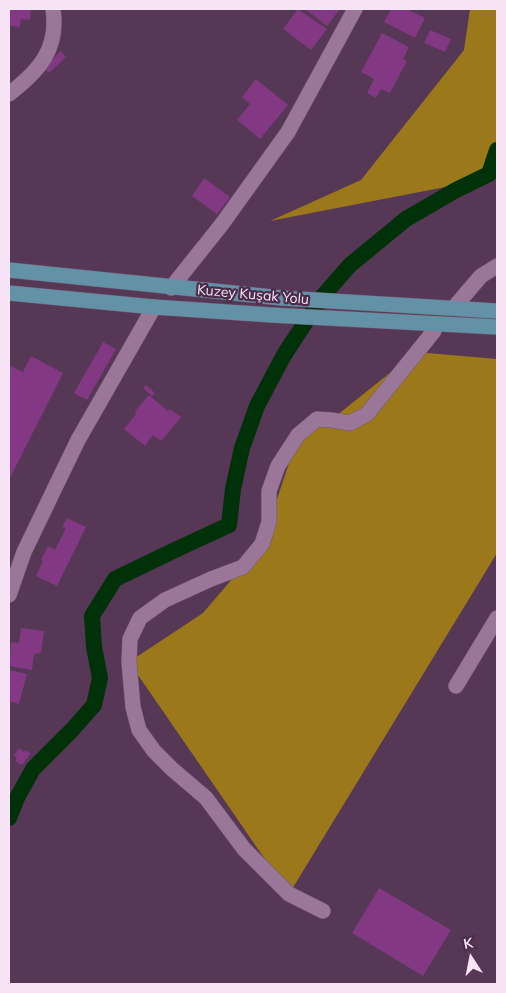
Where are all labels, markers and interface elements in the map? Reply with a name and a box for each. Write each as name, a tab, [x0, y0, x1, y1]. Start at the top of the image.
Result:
street label: Kuzey Kuşak Yolu	[196, 282, 310, 308]
north arrow	[446, 933, 496, 983]
text: K	[462, 934, 474, 953]

